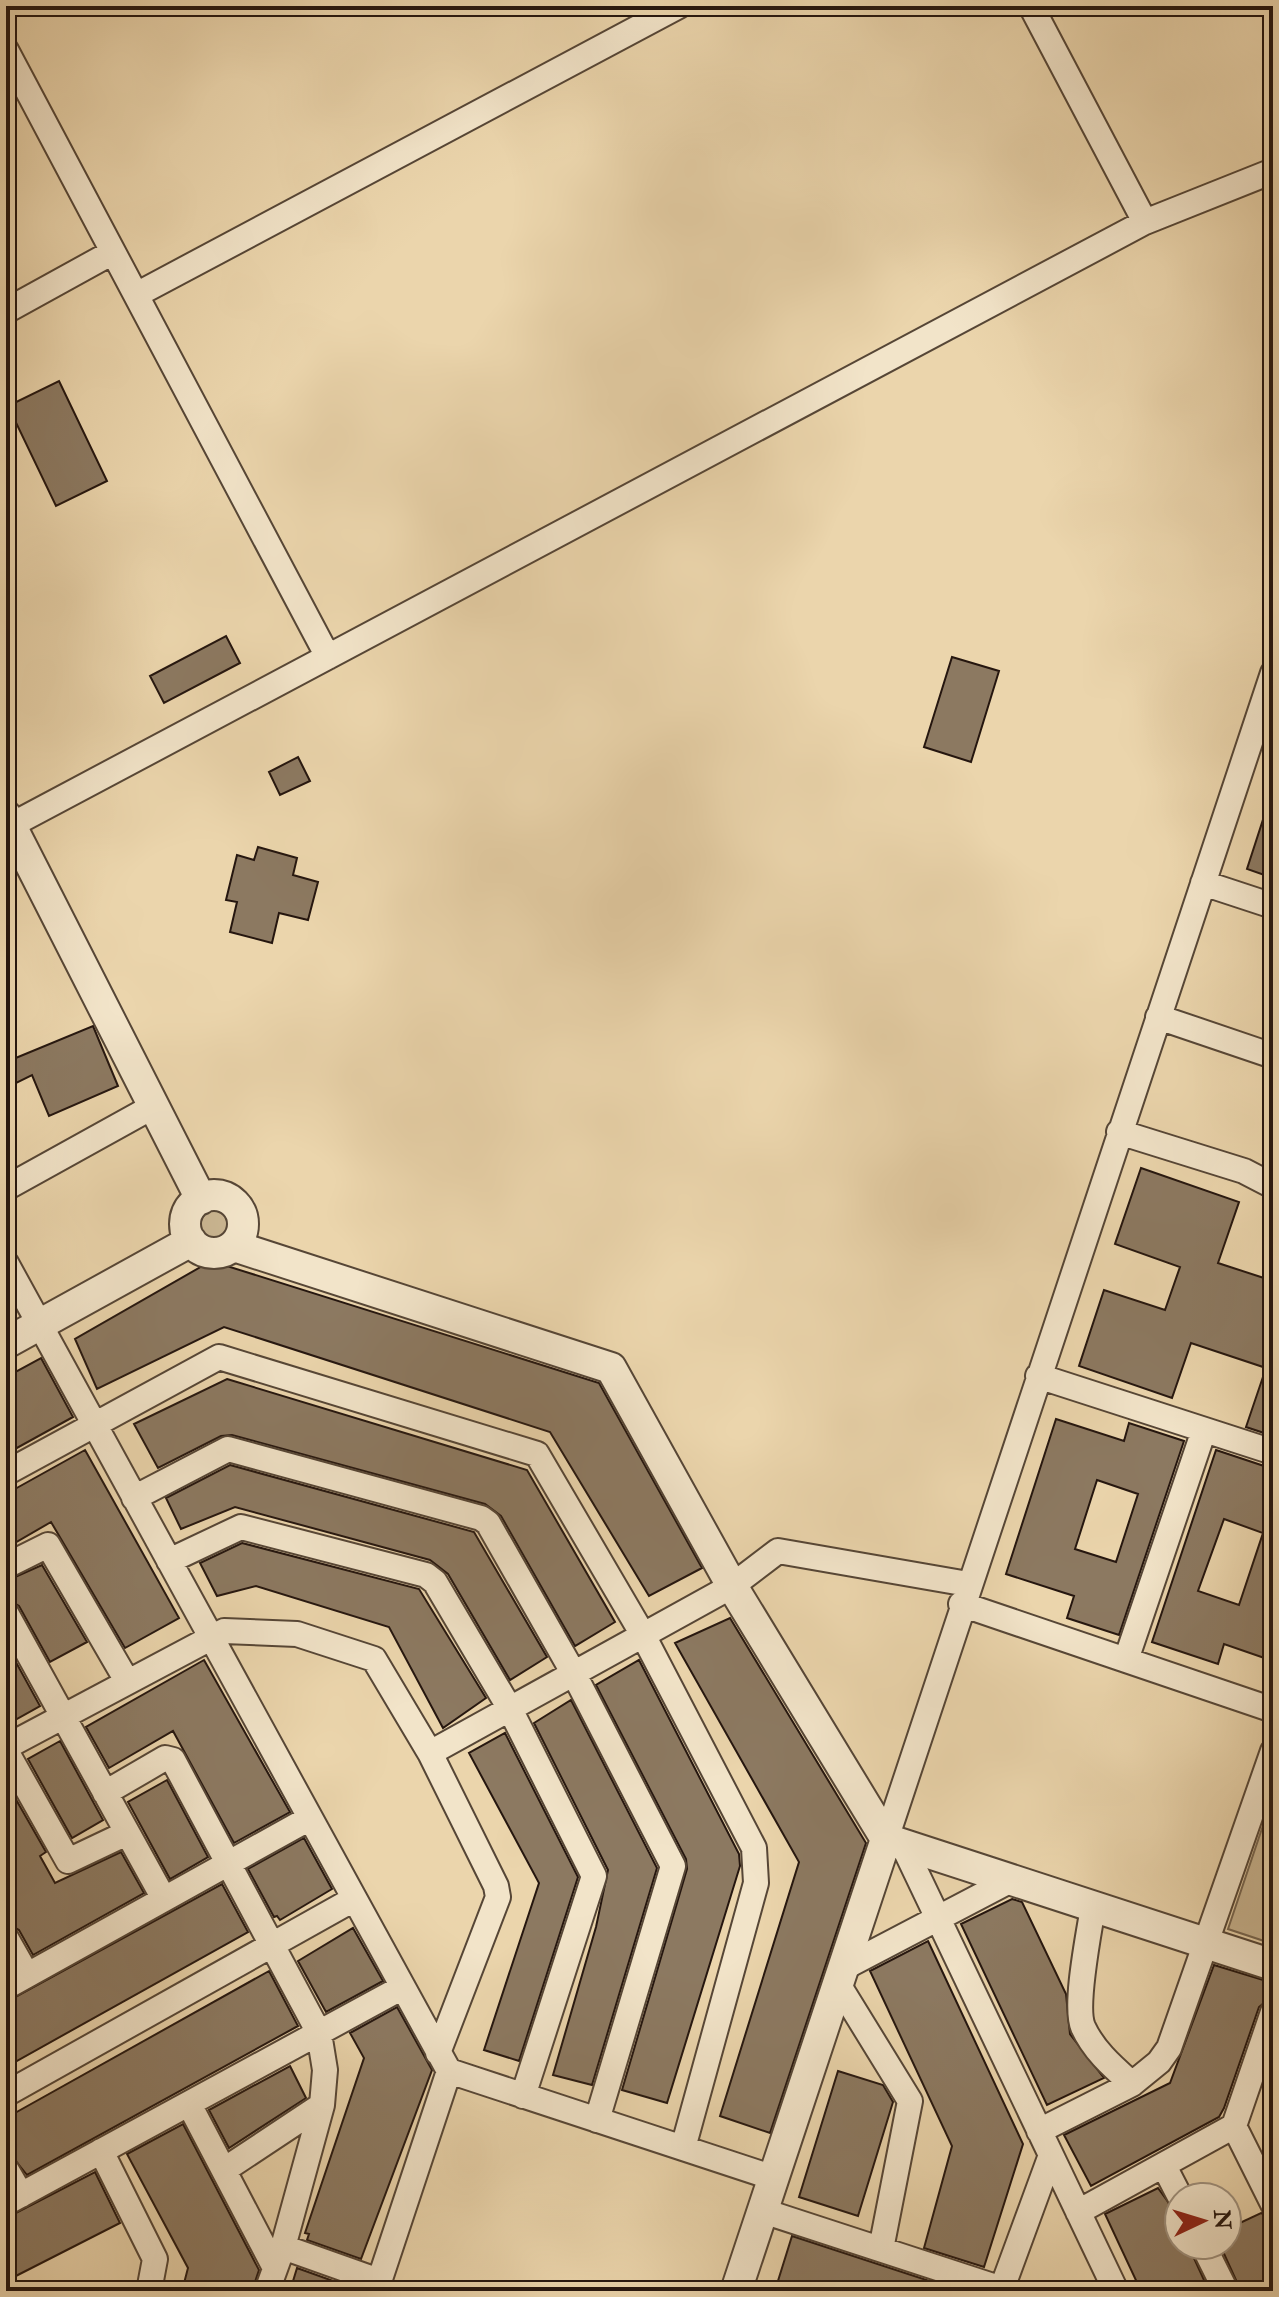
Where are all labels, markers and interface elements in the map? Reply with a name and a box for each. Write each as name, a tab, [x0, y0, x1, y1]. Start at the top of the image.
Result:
north arrow	[1163, 2181, 1243, 2261]
text: N	[1207, 2208, 1237, 2231]

